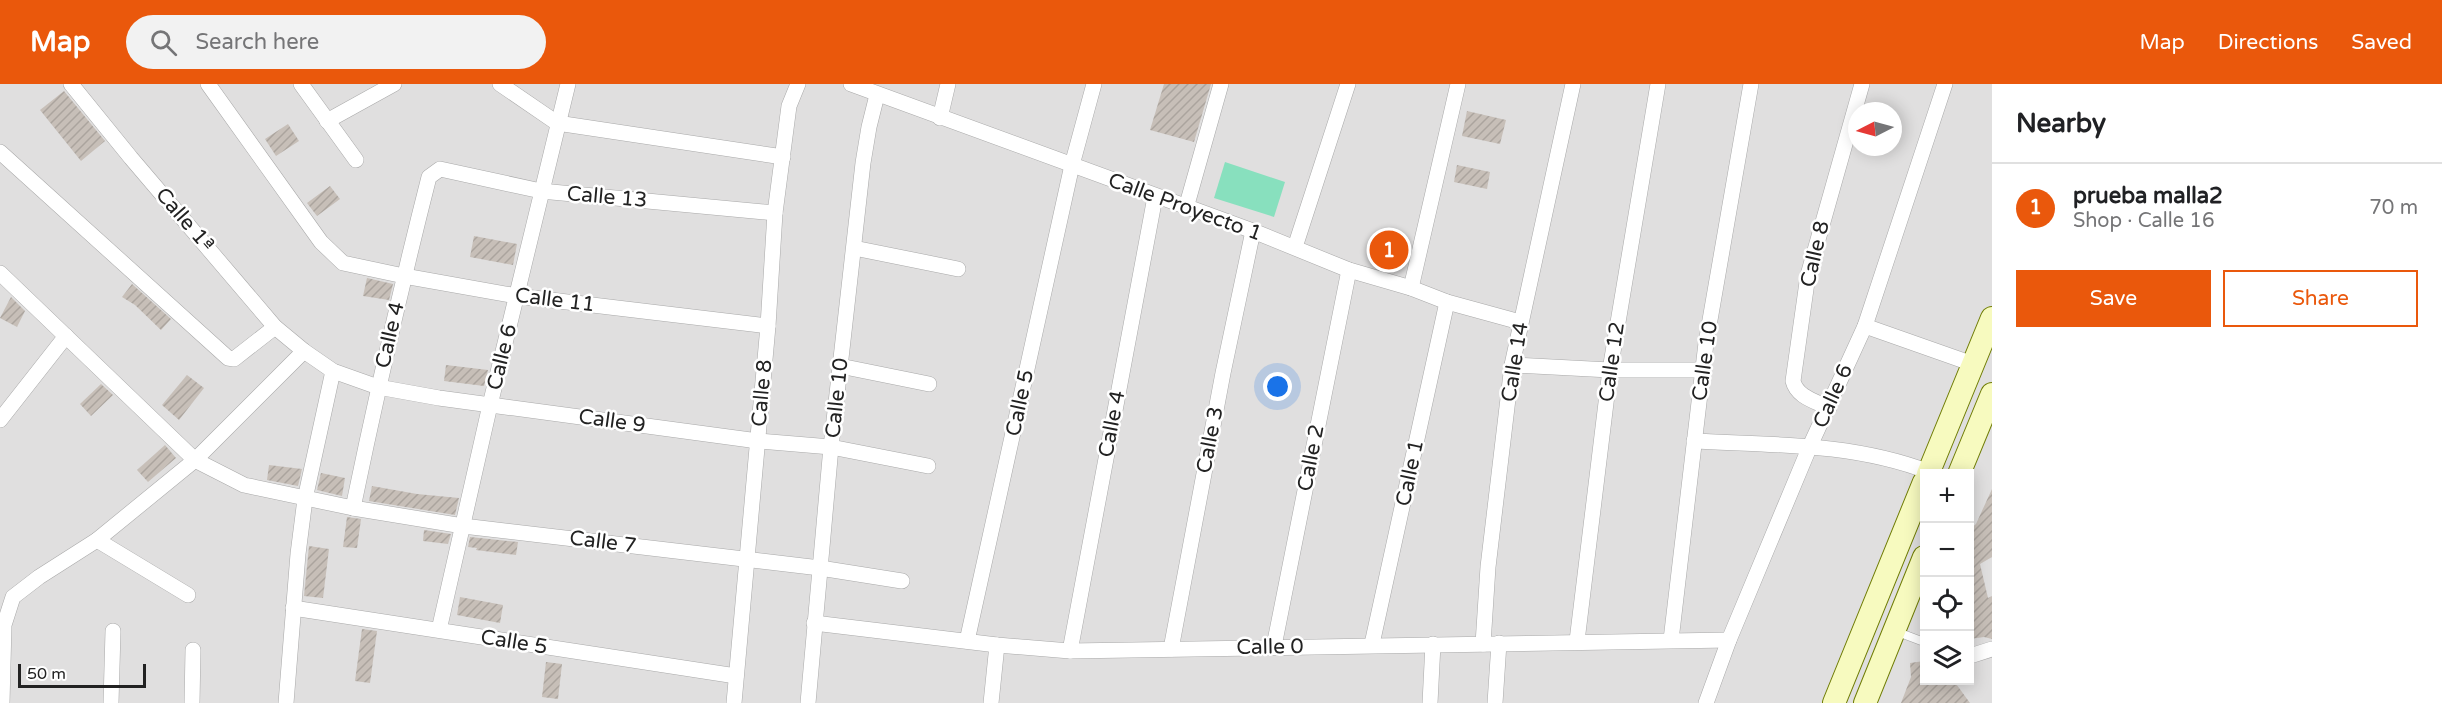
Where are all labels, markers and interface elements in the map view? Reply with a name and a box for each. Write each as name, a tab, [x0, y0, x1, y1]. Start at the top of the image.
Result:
search box	[126, 15, 546, 69]
text: Map	[30, 25, 90, 59]
icon: search	[147, 26, 180, 59]
text: Search here	[195, 29, 319, 55]
text: Map	[2139, 30, 2185, 55]
text: Directions	[2218, 30, 2318, 55]
text: Saved	[2351, 30, 2412, 55]
north arrow	[1848, 102, 1902, 156]
text: Nearby	[2016, 108, 2106, 139]
street label: Calle Proyecto 1	[1105, 168, 1265, 246]
street label: Calle 13	[566, 181, 648, 213]
street label: Calle 1ª	[150, 183, 220, 257]
text: prueba malla2	[2073, 183, 2223, 209]
text: 1	[2029, 196, 2042, 220]
text: 70 m	[2369, 196, 2418, 220]
text: Shop · Calle 16	[2073, 209, 2214, 233]
street label: Calle 8	[1795, 218, 1835, 290]
pin: 1	[1370, 228, 1408, 272]
button: Save	[2016, 270, 2211, 327]
button: Share	[2223, 270, 2418, 327]
street label: Calle 11	[513, 283, 597, 317]
street label: Calle 4	[370, 299, 410, 371]
street label: Calle 10	[1687, 319, 1723, 403]
street label: Calle 14	[1496, 320, 1534, 404]
street label: Calle 12	[1594, 320, 1630, 404]
street label: Calle 6	[482, 321, 522, 393]
street label: Calle 10	[820, 357, 854, 439]
street label: Calle 8	[747, 358, 777, 428]
street label: Calle 6	[1808, 360, 1858, 432]
street label: Calle 5	[1001, 367, 1039, 439]
your location	[1263, 372, 1292, 401]
street label: Calle 4	[1093, 389, 1131, 459]
street label: Calle 9	[577, 404, 647, 438]
street label: Calle 3	[1191, 405, 1229, 475]
street label: Calle 2	[1292, 423, 1330, 493]
street label: Calle 1	[1391, 437, 1429, 509]
map controls	[1920, 469, 1974, 685]
button: +	[1920, 469, 1974, 523]
button: −	[1920, 523, 1974, 577]
street label: Calle 7	[568, 525, 638, 559]
button: locate	[1920, 577, 1974, 631]
street label: Calle 5	[479, 624, 549, 660]
button: layers	[1920, 631, 1974, 685]
street label: Calle 0	[1236, 634, 1304, 660]
scale bar	[18, 661, 146, 688]
text: 50 m	[27, 664, 66, 684]

